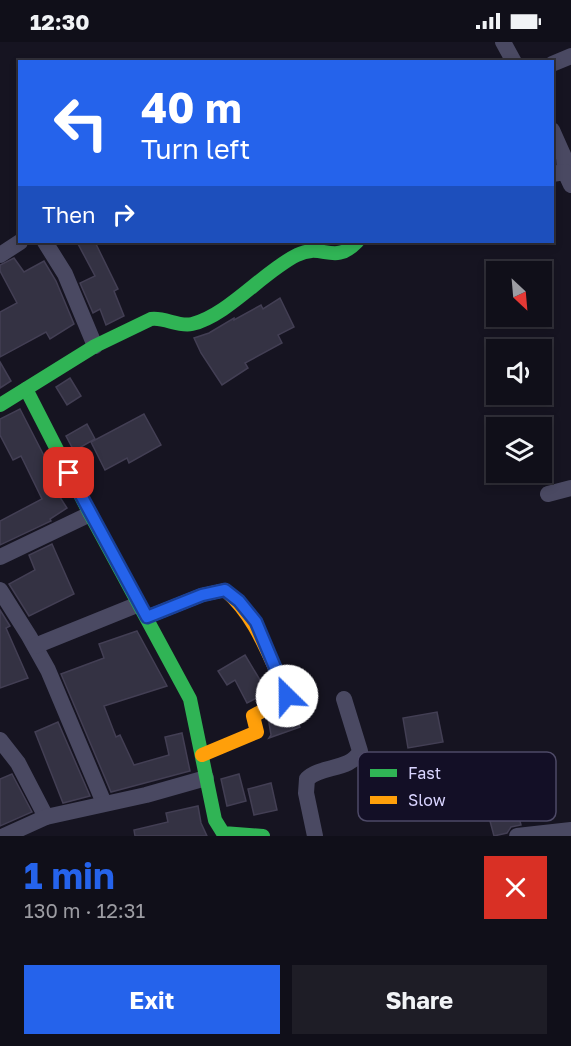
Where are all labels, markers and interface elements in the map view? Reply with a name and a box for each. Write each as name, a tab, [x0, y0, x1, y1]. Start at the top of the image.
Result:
text: 12:30	[30, 8, 90, 35]
text: 40 m	[141, 82, 242, 132]
icon: left	[42, 84, 120, 162]
text: Turn left	[141, 133, 250, 165]
icon: right	[107, 198, 140, 231]
text: Then	[42, 201, 95, 228]
north arrow	[486, 261, 552, 327]
map controls	[486, 261, 552, 483]
button: sound	[486, 339, 552, 405]
button: layers	[486, 417, 552, 483]
pin	[43, 447, 94, 498]
icon: arrive	[52, 456, 85, 489]
position arrow	[255, 664, 319, 728]
legend	[358, 752, 556, 821]
text: Fast	[408, 763, 441, 783]
text: Slow	[408, 790, 446, 810]
text: 1 min	[24, 854, 115, 897]
button: close	[484, 856, 547, 919]
text: 130 m · 12:31	[24, 898, 145, 922]
button: Exit	[24, 965, 280, 1034]
button: Share	[292, 965, 547, 1034]

